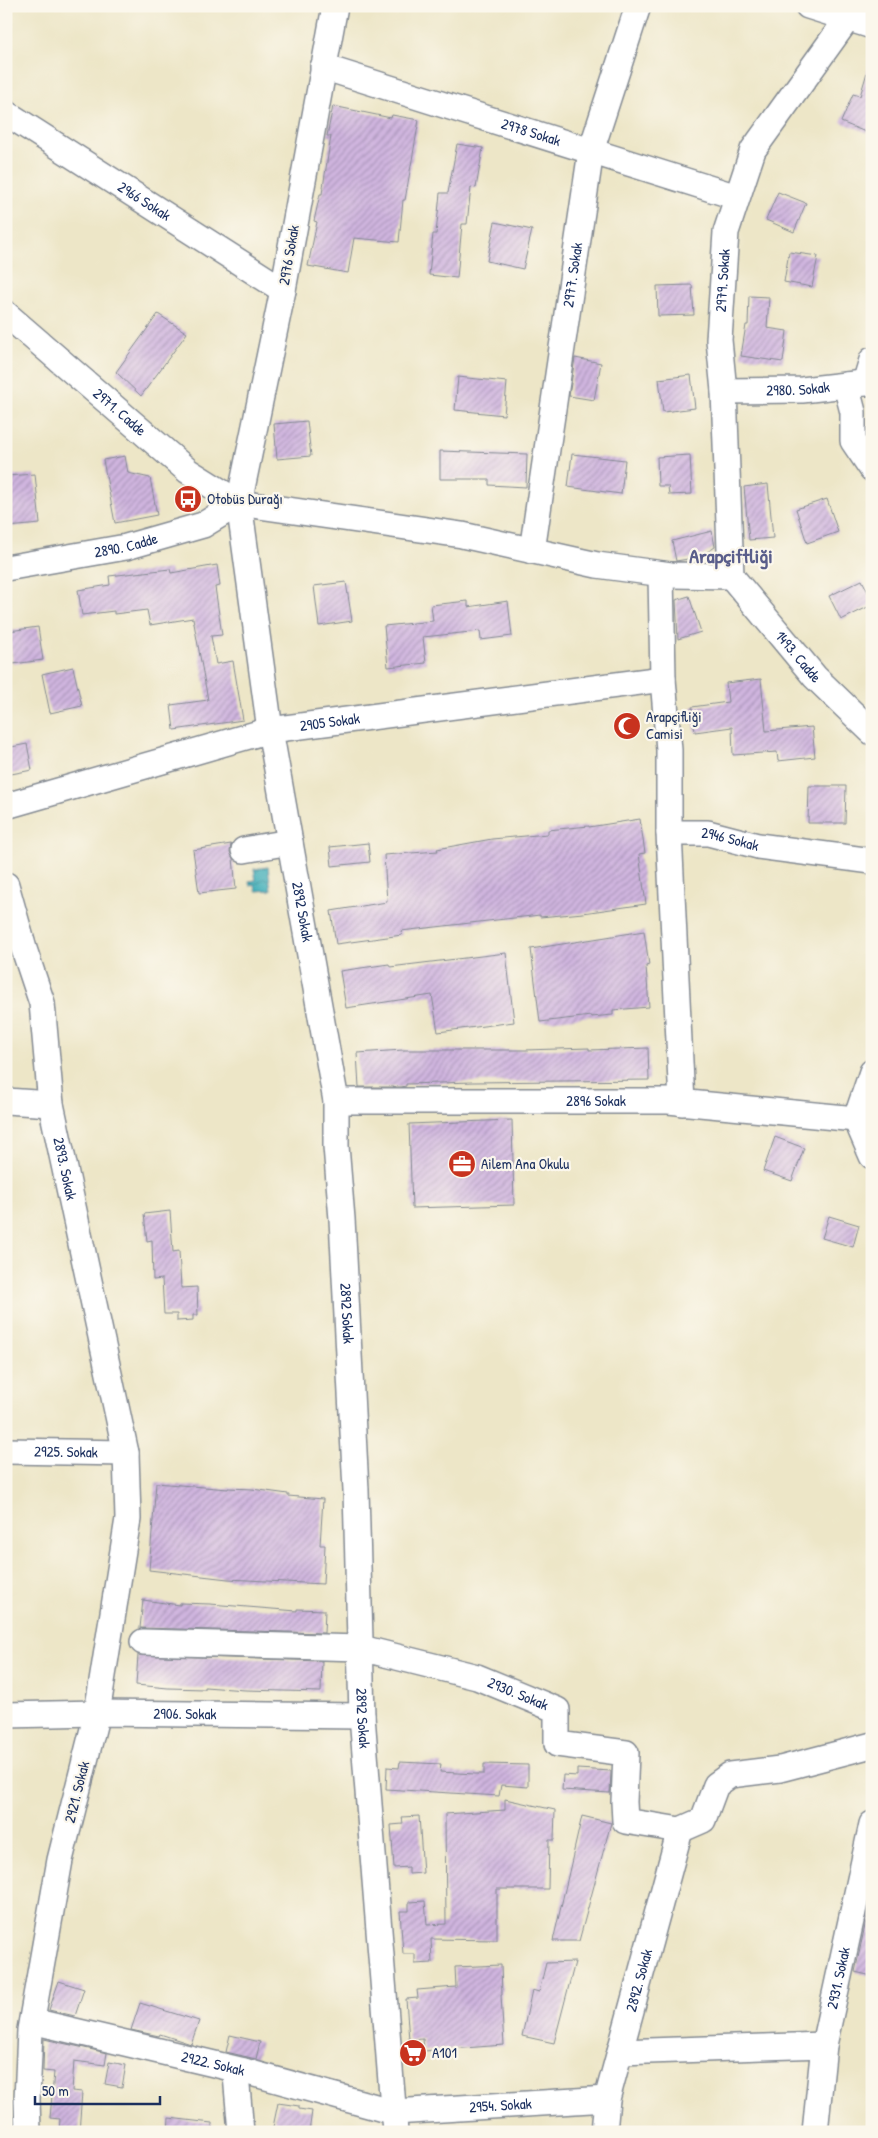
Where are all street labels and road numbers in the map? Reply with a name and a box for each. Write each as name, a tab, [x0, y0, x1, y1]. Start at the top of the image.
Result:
street label: 2978 Sokak	[499, 113, 563, 151]
street label: 2966 Sokak	[114, 176, 175, 226]
street label: 2976 Sokak	[273, 223, 304, 287]
street label: 2977. Sokak	[557, 241, 587, 309]
street label: 2979. Sokak	[710, 248, 735, 313]
street label: 2980. Sokak	[766, 376, 831, 400]
street label: 2971. Cadde	[89, 383, 151, 440]
street label: 2890. Cadde	[93, 528, 160, 562]
street label: 1493. Cadde	[771, 626, 826, 687]
street label: 2905 Sokak	[298, 707, 361, 736]
street label: 2946 Sokak	[701, 822, 761, 856]
street label: 2892 Sokak	[287, 880, 319, 944]
street label: 2896 Sokak	[566, 1090, 626, 1111]
street label: 2893. Sokak	[48, 1135, 82, 1202]
street label: 2892 Sokak	[335, 1283, 359, 1344]
street label: 2925. Sokak	[34, 1440, 98, 1463]
street label: 2930. Sokak	[485, 1672, 552, 1715]
street label: 2892 Sokak	[351, 1687, 376, 1749]
street label: 2906. Sokak	[153, 1703, 217, 1724]
street label: 2921. Sokak	[59, 1759, 94, 1825]
street label: 2931. Sokak	[821, 1945, 855, 2011]
street label: 2892. Sokak	[620, 1947, 657, 2014]
street label: 2922. Sokak	[179, 2046, 247, 2081]
street label: 2954. Sokak	[469, 2093, 532, 2117]

